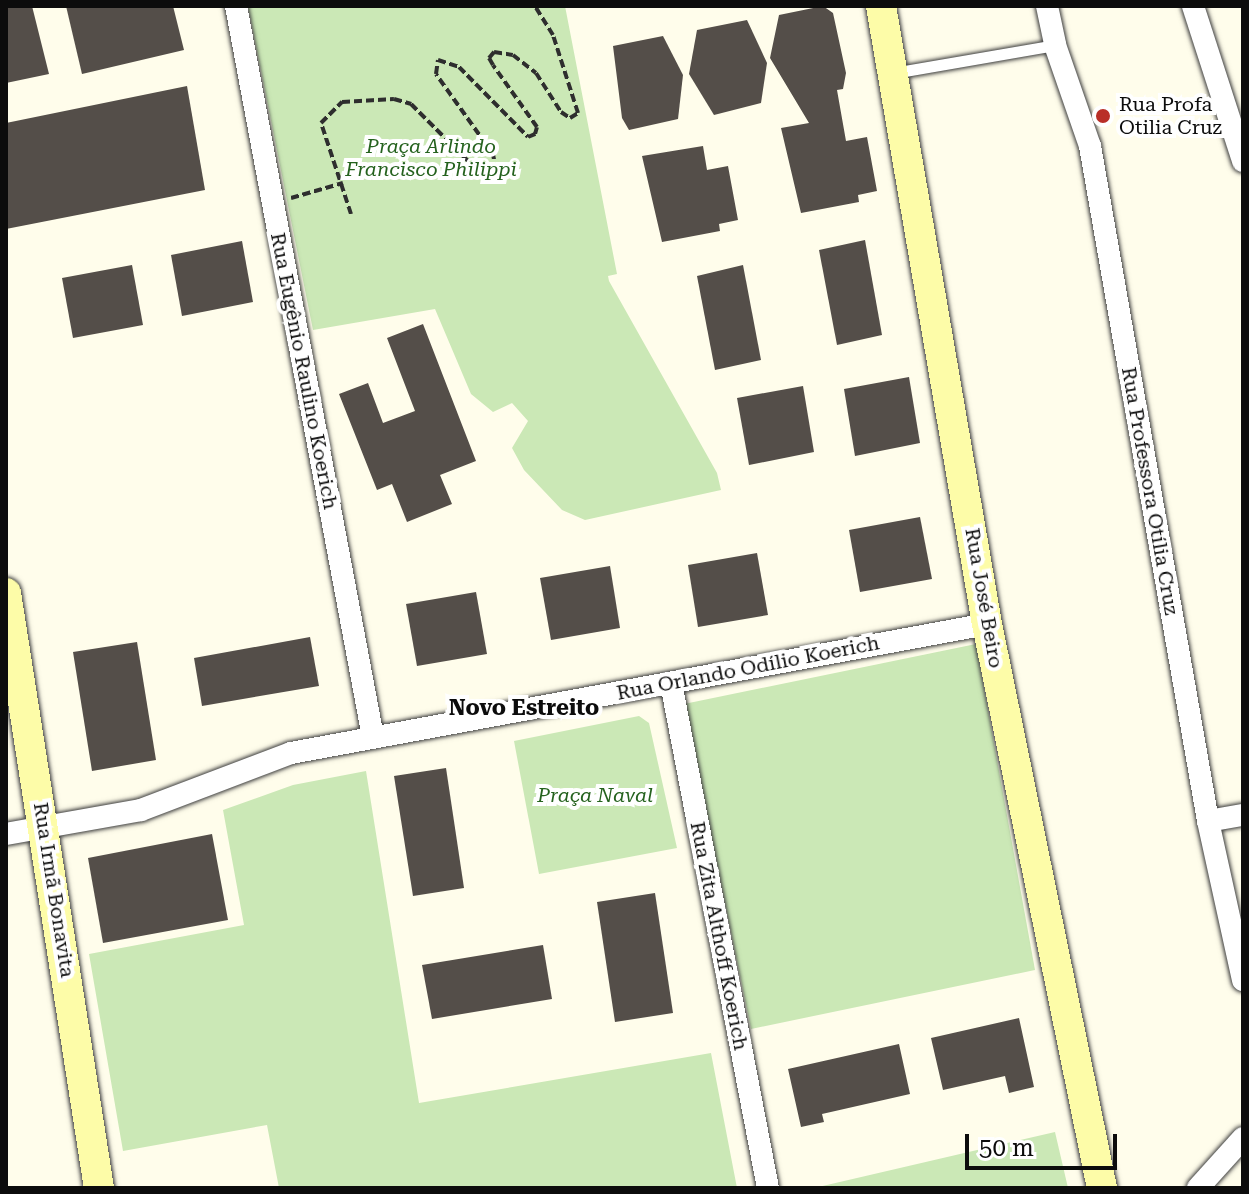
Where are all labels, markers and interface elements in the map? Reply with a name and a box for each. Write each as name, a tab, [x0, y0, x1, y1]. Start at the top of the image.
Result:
place label: Rua Profa Otilia Cruz	[1119, 92, 1222, 139]
marker: Rua Profa Otilia Cruz	[1094, 107, 1112, 125]
park label: Praça Arlindo Francisco Philippi	[345, 134, 517, 181]
street label: Rua Eugênio Raulino Koerich	[265, 231, 343, 511]
street label: Rua Professora Otília Cruz	[1116, 365, 1184, 617]
street label: Rua José Beiro	[960, 526, 1008, 670]
street label: Rua Orlando Odílio Koerich	[615, 631, 881, 705]
district label: Novo Estreito	[449, 695, 599, 721]
park label: Praça Naval	[537, 783, 653, 807]
street label: Rua Irmã Bonavita	[28, 801, 80, 979]
street label: Rua Zita Althoff Koerich	[685, 820, 753, 1052]
scale bar	[969, 1118, 1121, 1168]
text: 50 m	[979, 1134, 1034, 1162]

